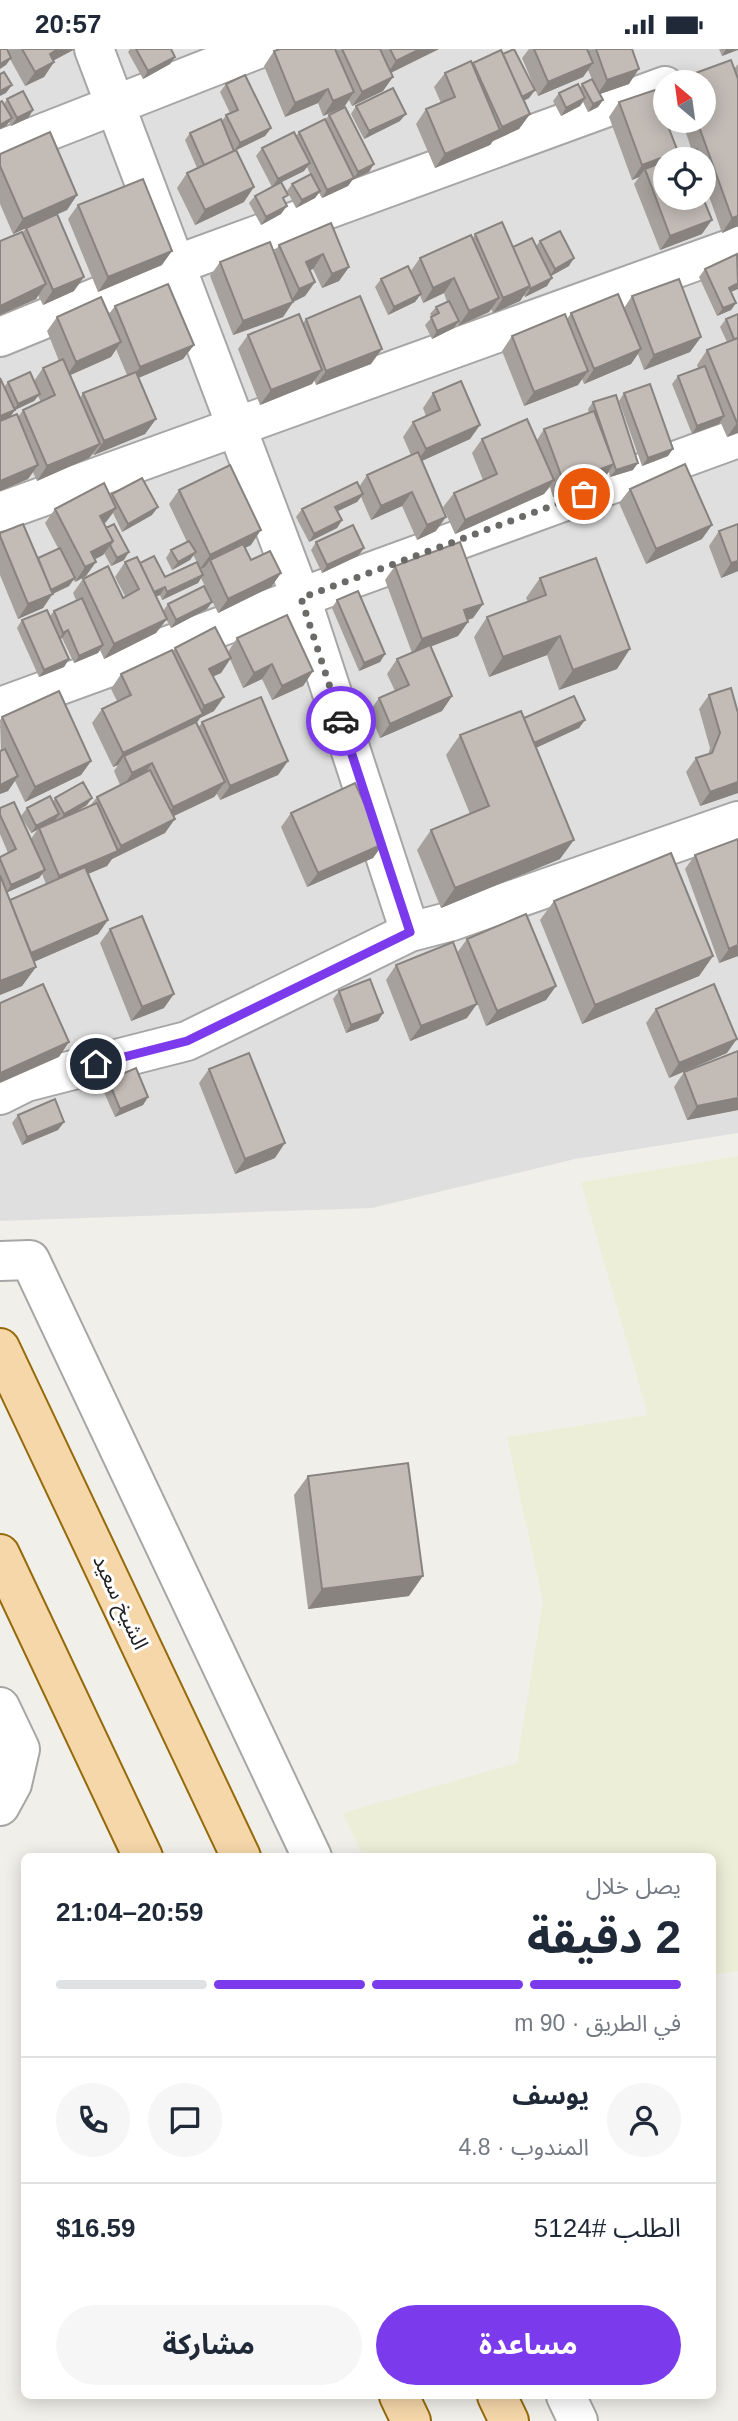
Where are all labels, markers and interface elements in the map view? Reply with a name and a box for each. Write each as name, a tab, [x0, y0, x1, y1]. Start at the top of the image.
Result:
text: 20:57	[35, 9, 102, 39]
north arrow	[653, 70, 716, 133]
map controls	[653, 70, 716, 210]
button: locate	[653, 147, 716, 210]
pin	[554, 464, 614, 524]
icon: bag	[565, 475, 603, 513]
courier	[306, 686, 376, 756]
icon: car	[322, 702, 360, 740]
pin	[66, 1034, 126, 1094]
icon: home	[77, 1045, 115, 1083]
street label: الشيخ سعيد	[85, 1551, 153, 1655]
text: يصل خلال	[586, 1873, 681, 1899]
text: 20:59–21:04	[56, 1897, 203, 1927]
text: 2 دقيقة	[527, 1911, 681, 1963]
text: في الطريق · 90 m	[514, 2010, 681, 2036]
text: يوسف	[512, 2080, 589, 2110]
button: phone	[56, 2083, 130, 2157]
button: chat	[148, 2083, 222, 2157]
button: person	[607, 2083, 681, 2157]
text: المندوب · 4.8	[459, 2134, 589, 2160]
text: $16.59	[56, 2213, 136, 2243]
text: الطلب #5124	[534, 2213, 681, 2243]
button: مشاركة	[56, 2305, 362, 2385]
button: مساعدة	[376, 2305, 681, 2385]

